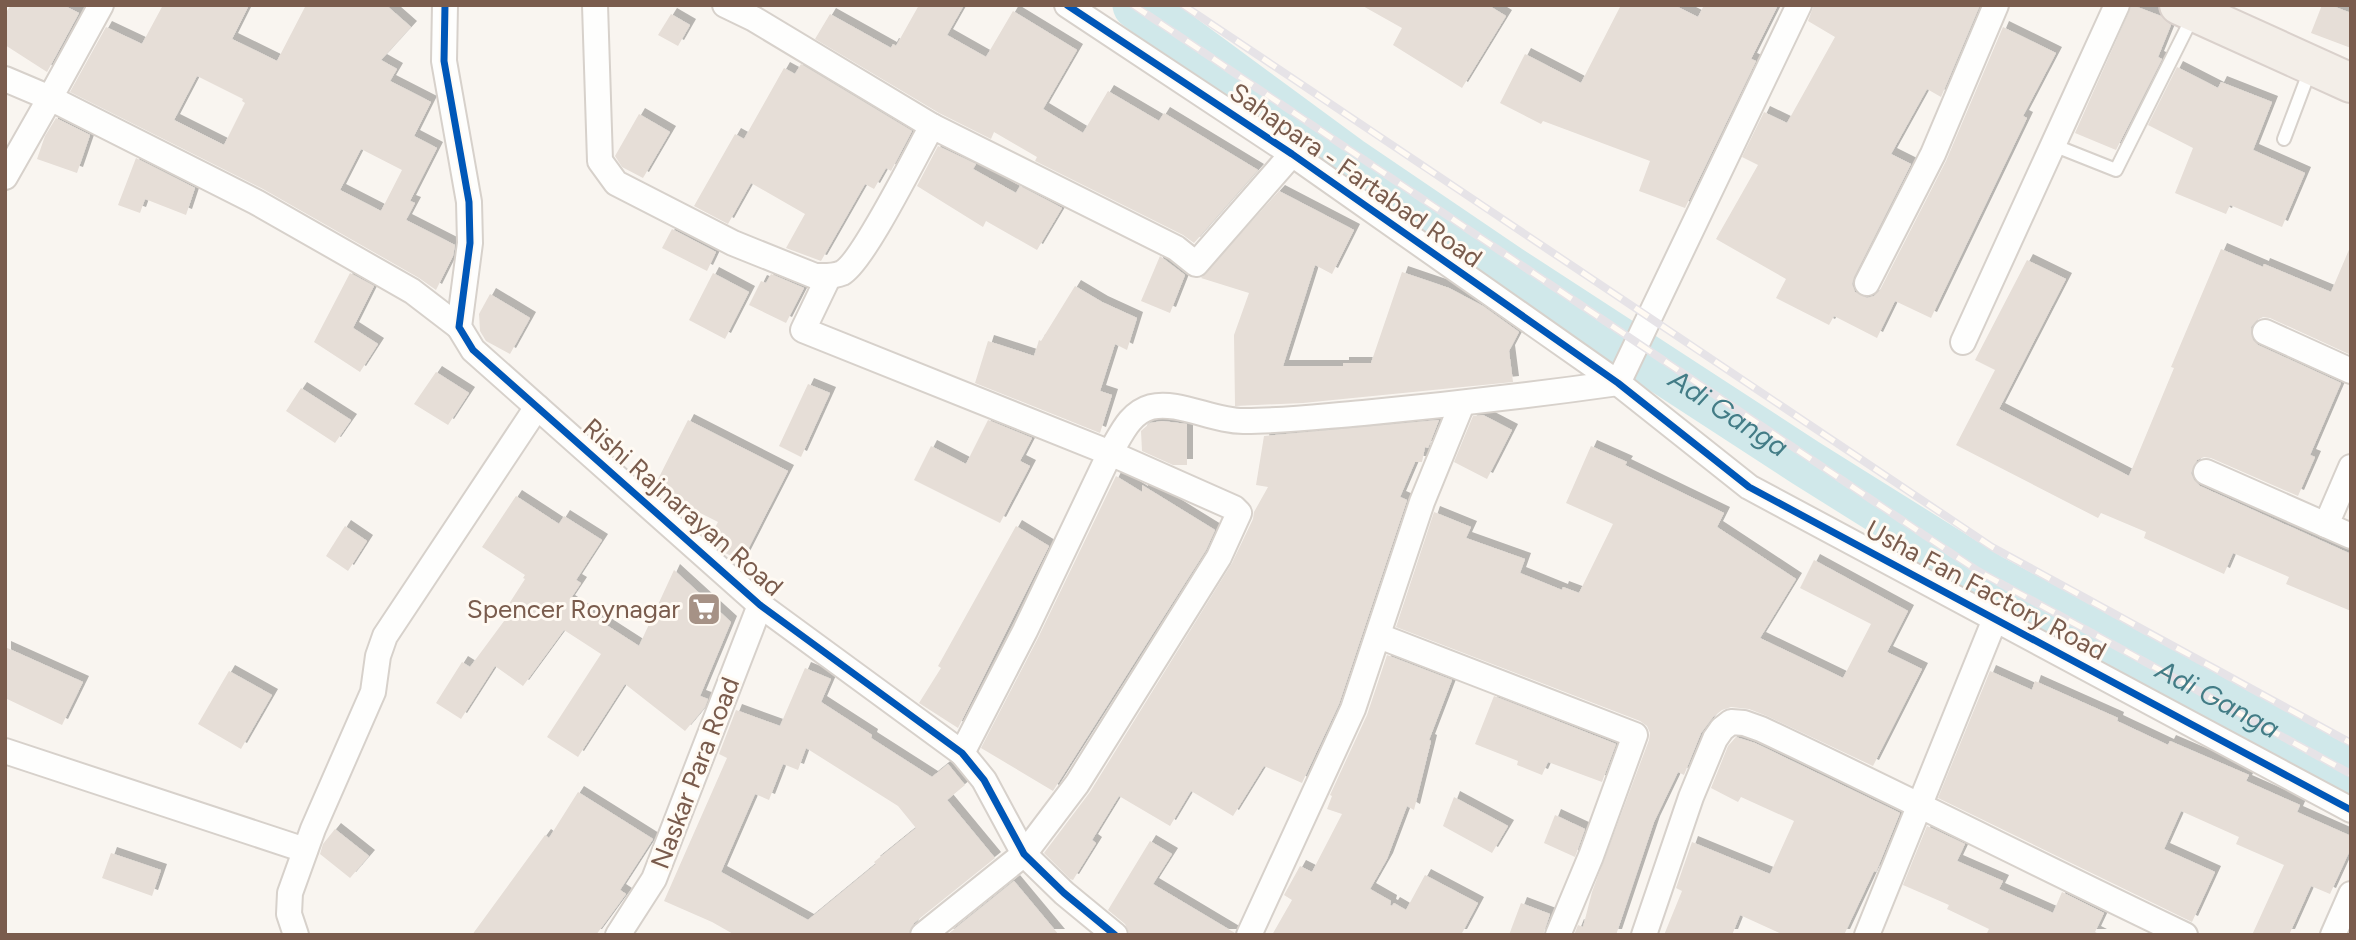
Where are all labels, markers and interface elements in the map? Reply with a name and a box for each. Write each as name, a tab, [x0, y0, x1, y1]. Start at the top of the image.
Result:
street label: Sahapara - Fartabad Road	[1224, 76, 1488, 274]
water label: Adi Ganga	[1662, 361, 1795, 464]
street label: Rishi Rajnarayan Road	[576, 411, 790, 603]
street label: Usha Fan Factory Road	[1860, 513, 2112, 667]
supermarket icon: Spencer Roynagar	[685, 590, 723, 628]
place label: Spencer Roynagar	[467, 593, 680, 625]
water label: Adi Ganga	[2150, 652, 2286, 745]
street label: Naskar Para Road	[644, 673, 746, 873]

